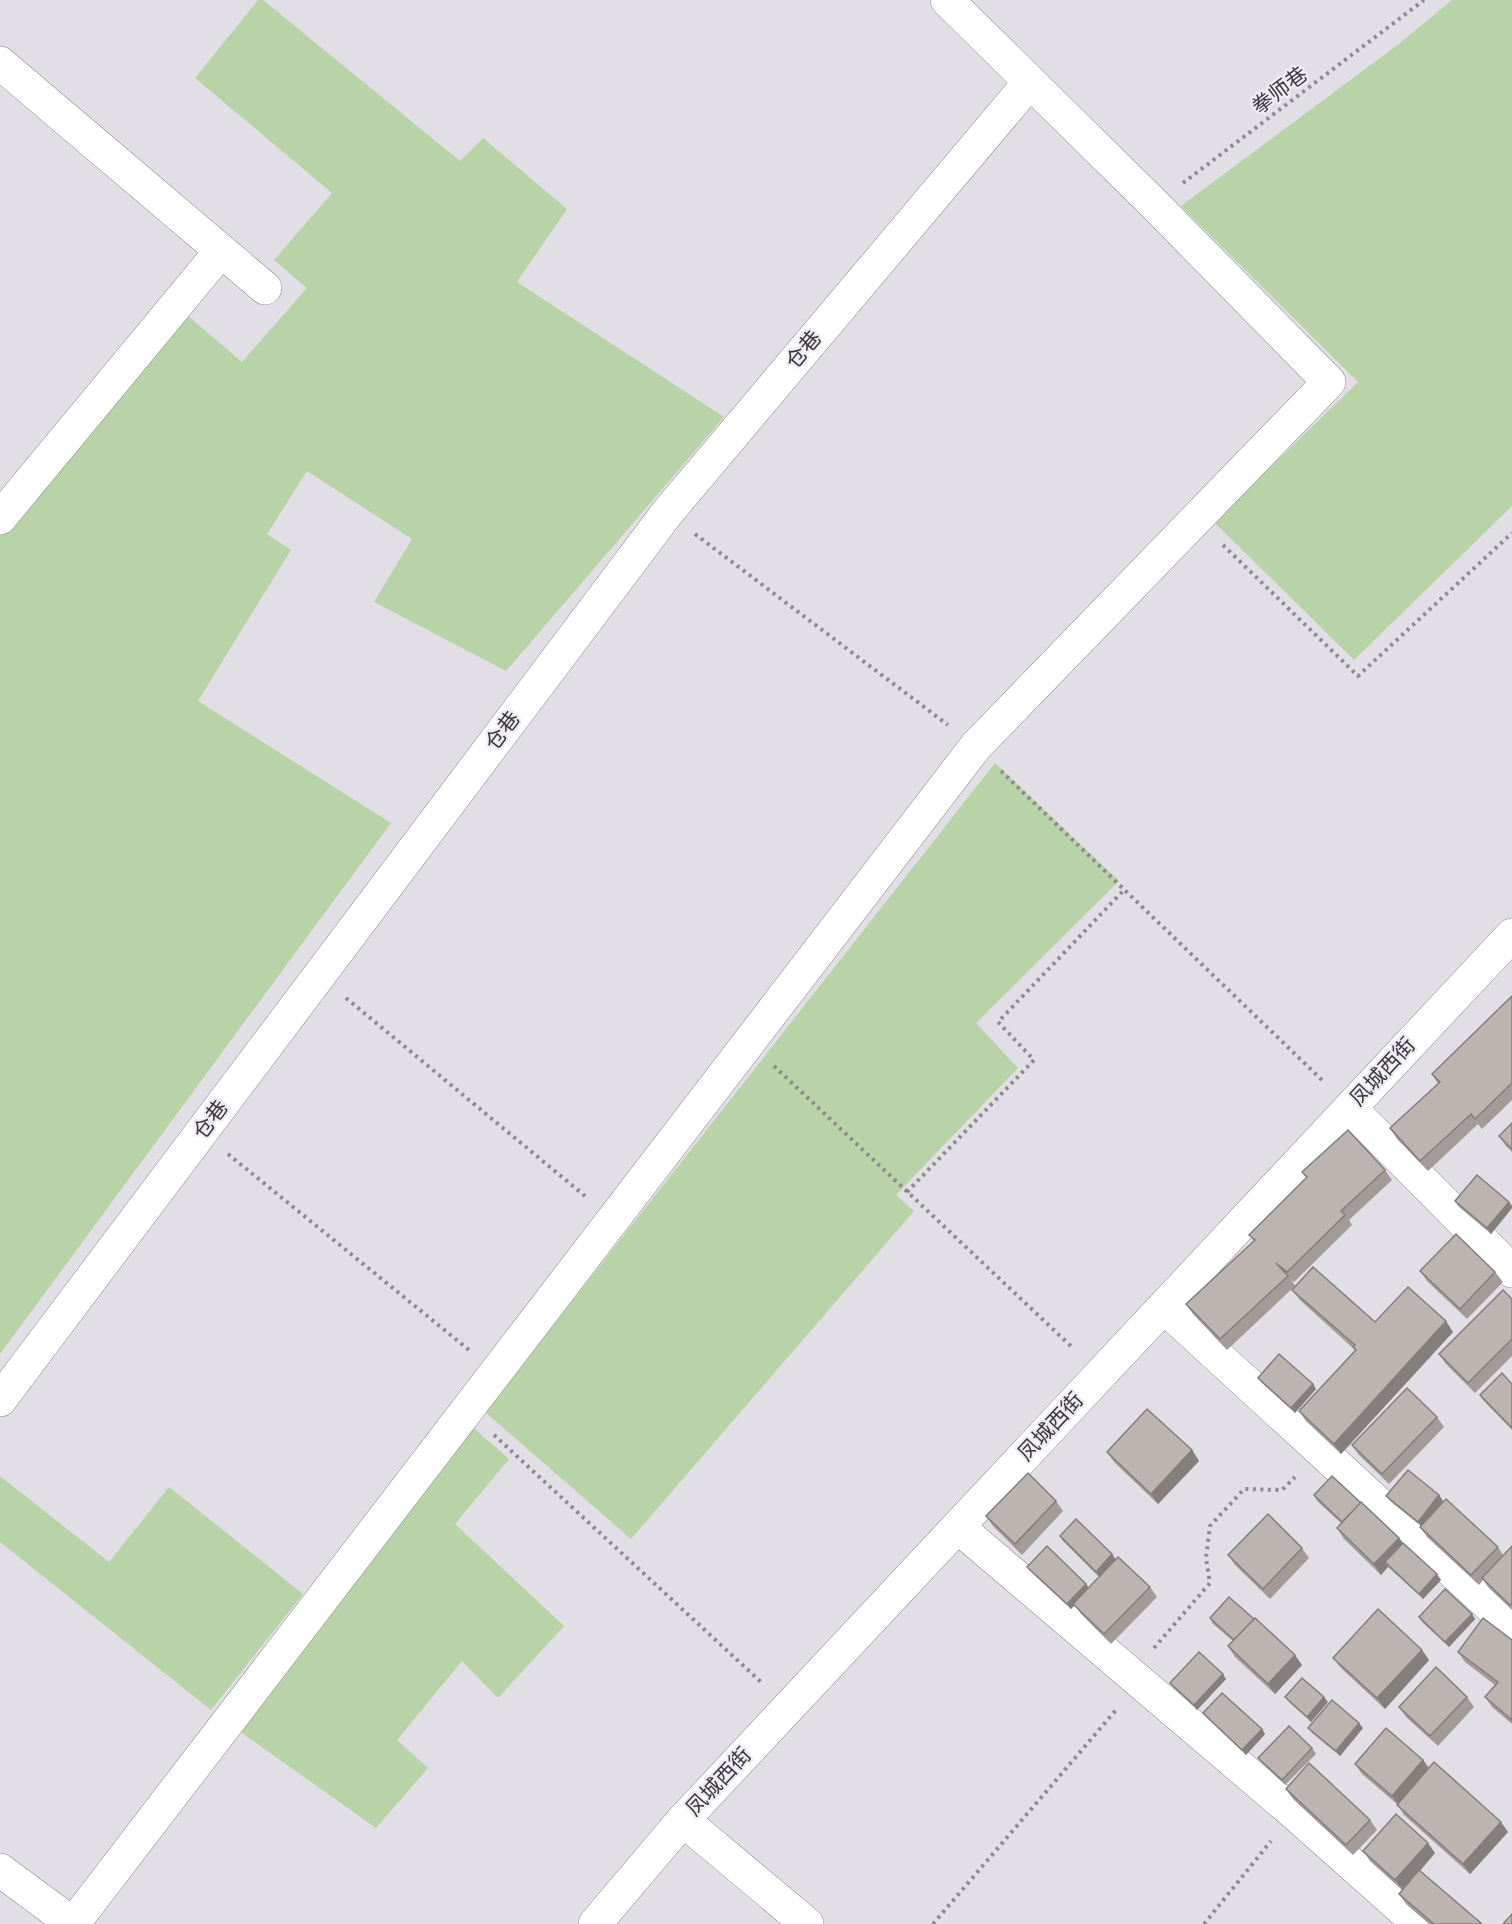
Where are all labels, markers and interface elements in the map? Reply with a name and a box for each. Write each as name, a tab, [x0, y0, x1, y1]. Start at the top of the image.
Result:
street label: 拳师巷	[1248, 63, 1311, 118]
street label: 仓巷	[782, 327, 826, 373]
street label: 仓巷	[481, 707, 524, 754]
street label: 凤城西街	[1346, 1033, 1419, 1110]
street label: 仓巷	[189, 1096, 232, 1143]
street label: 凤城西街	[1014, 1388, 1087, 1465]
street label: 凤城西街	[682, 1743, 755, 1820]

